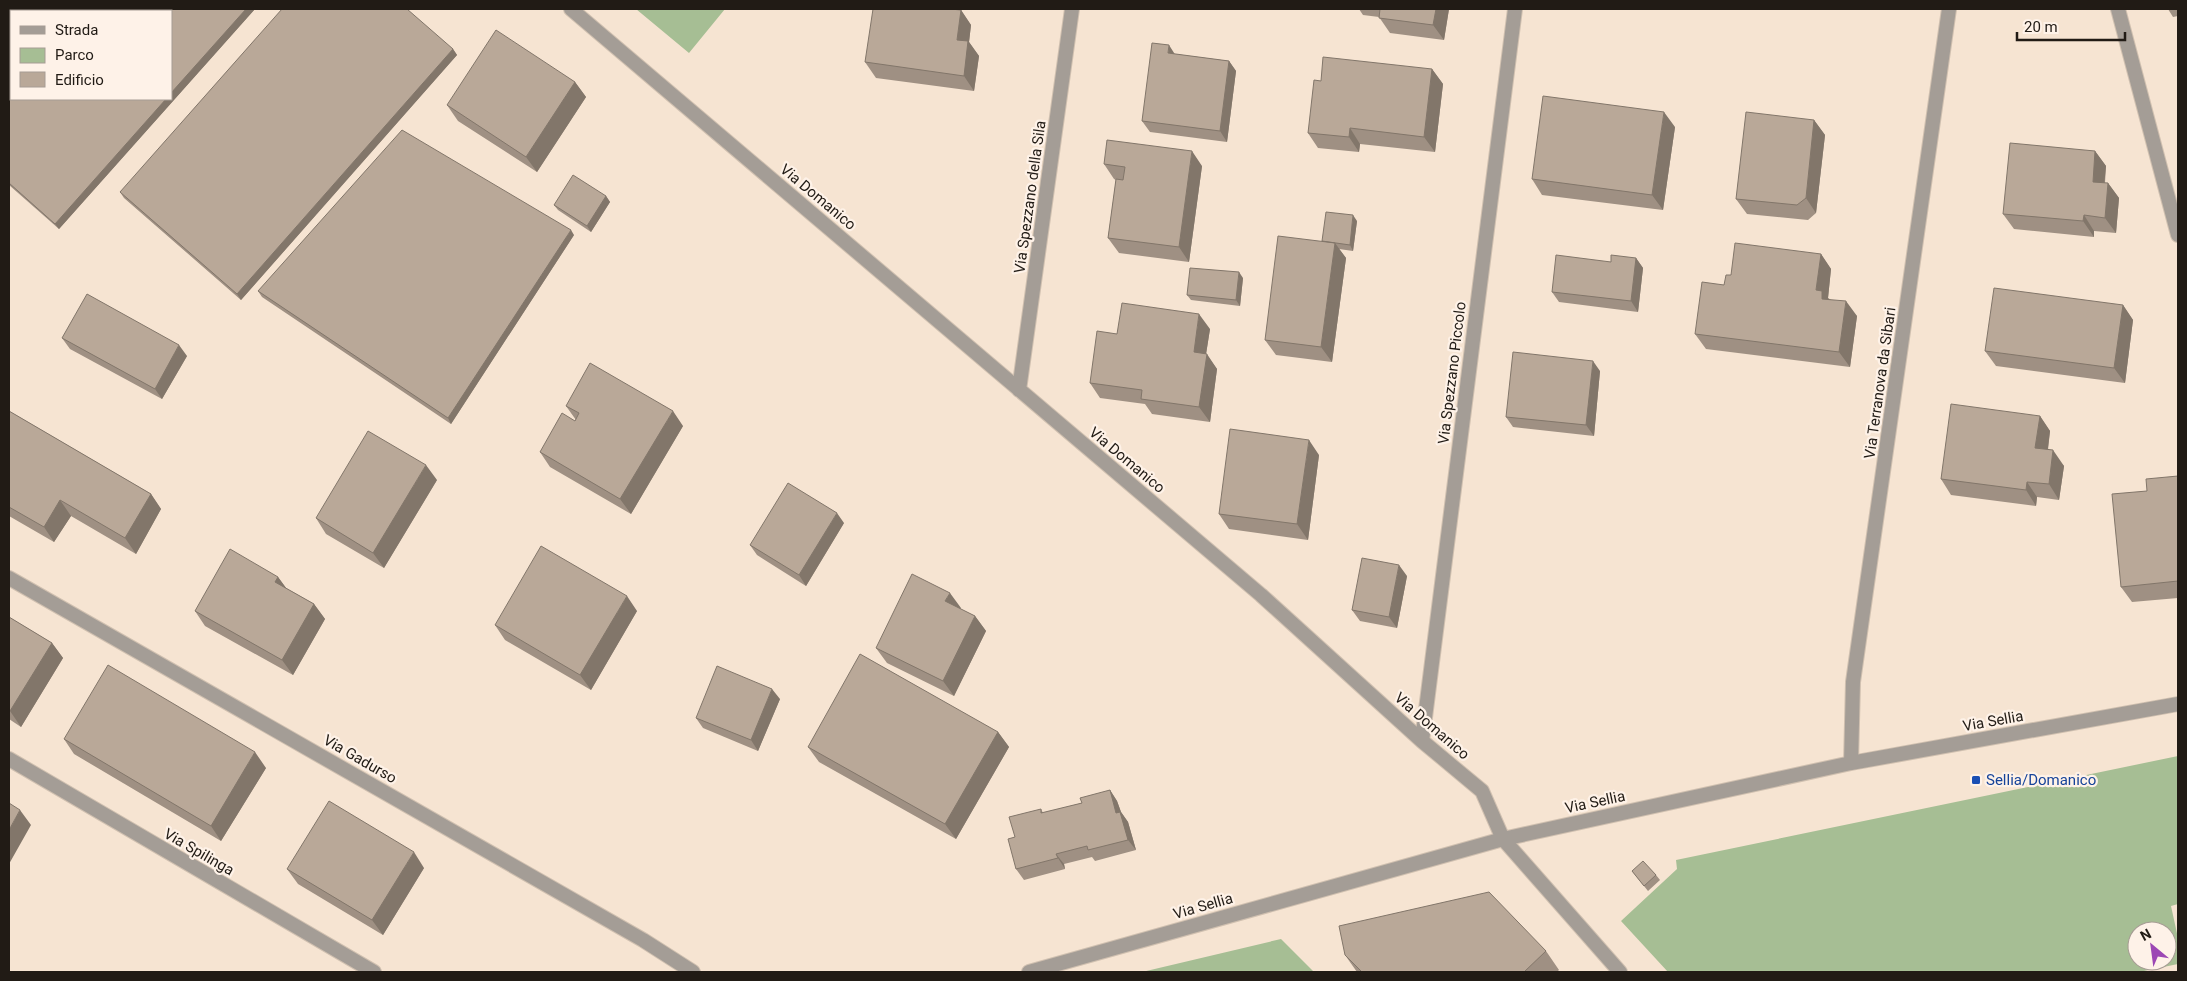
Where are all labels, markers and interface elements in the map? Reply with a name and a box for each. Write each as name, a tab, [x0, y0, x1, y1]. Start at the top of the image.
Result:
legend	[10, 10, 172, 100]
scale bar	[2017, 10, 2124, 42]
text: 20 m	[2024, 18, 2058, 36]
text: Strada	[55, 21, 98, 39]
text: Parco	[55, 46, 94, 64]
text: Edificio	[55, 71, 104, 89]
street label: Via Spezzano della Sila	[1010, 120, 1050, 274]
street label: Via Domanico	[777, 160, 859, 234]
street label: Via Spezzano Piccolo	[1434, 301, 1470, 445]
street label: Via Terranova da Sibari	[1860, 306, 1900, 460]
street label: Via Domanico	[1086, 423, 1168, 497]
street label: Via Domanico	[1391, 689, 1473, 763]
street label: Via Sellia	[1961, 707, 2025, 735]
street label: Via Gadurso	[320, 731, 400, 787]
place label: Sellia/Domanico	[1986, 771, 2096, 789]
marker: Sellia/Domanico	[1970, 774, 1982, 786]
street label: Via Sellia	[1563, 787, 1627, 817]
street label: Via Spilinga	[161, 825, 237, 879]
street label: Via Sellia	[1171, 889, 1235, 923]
north arrow	[2127, 921, 2177, 971]
text: N	[2137, 925, 2154, 944]

